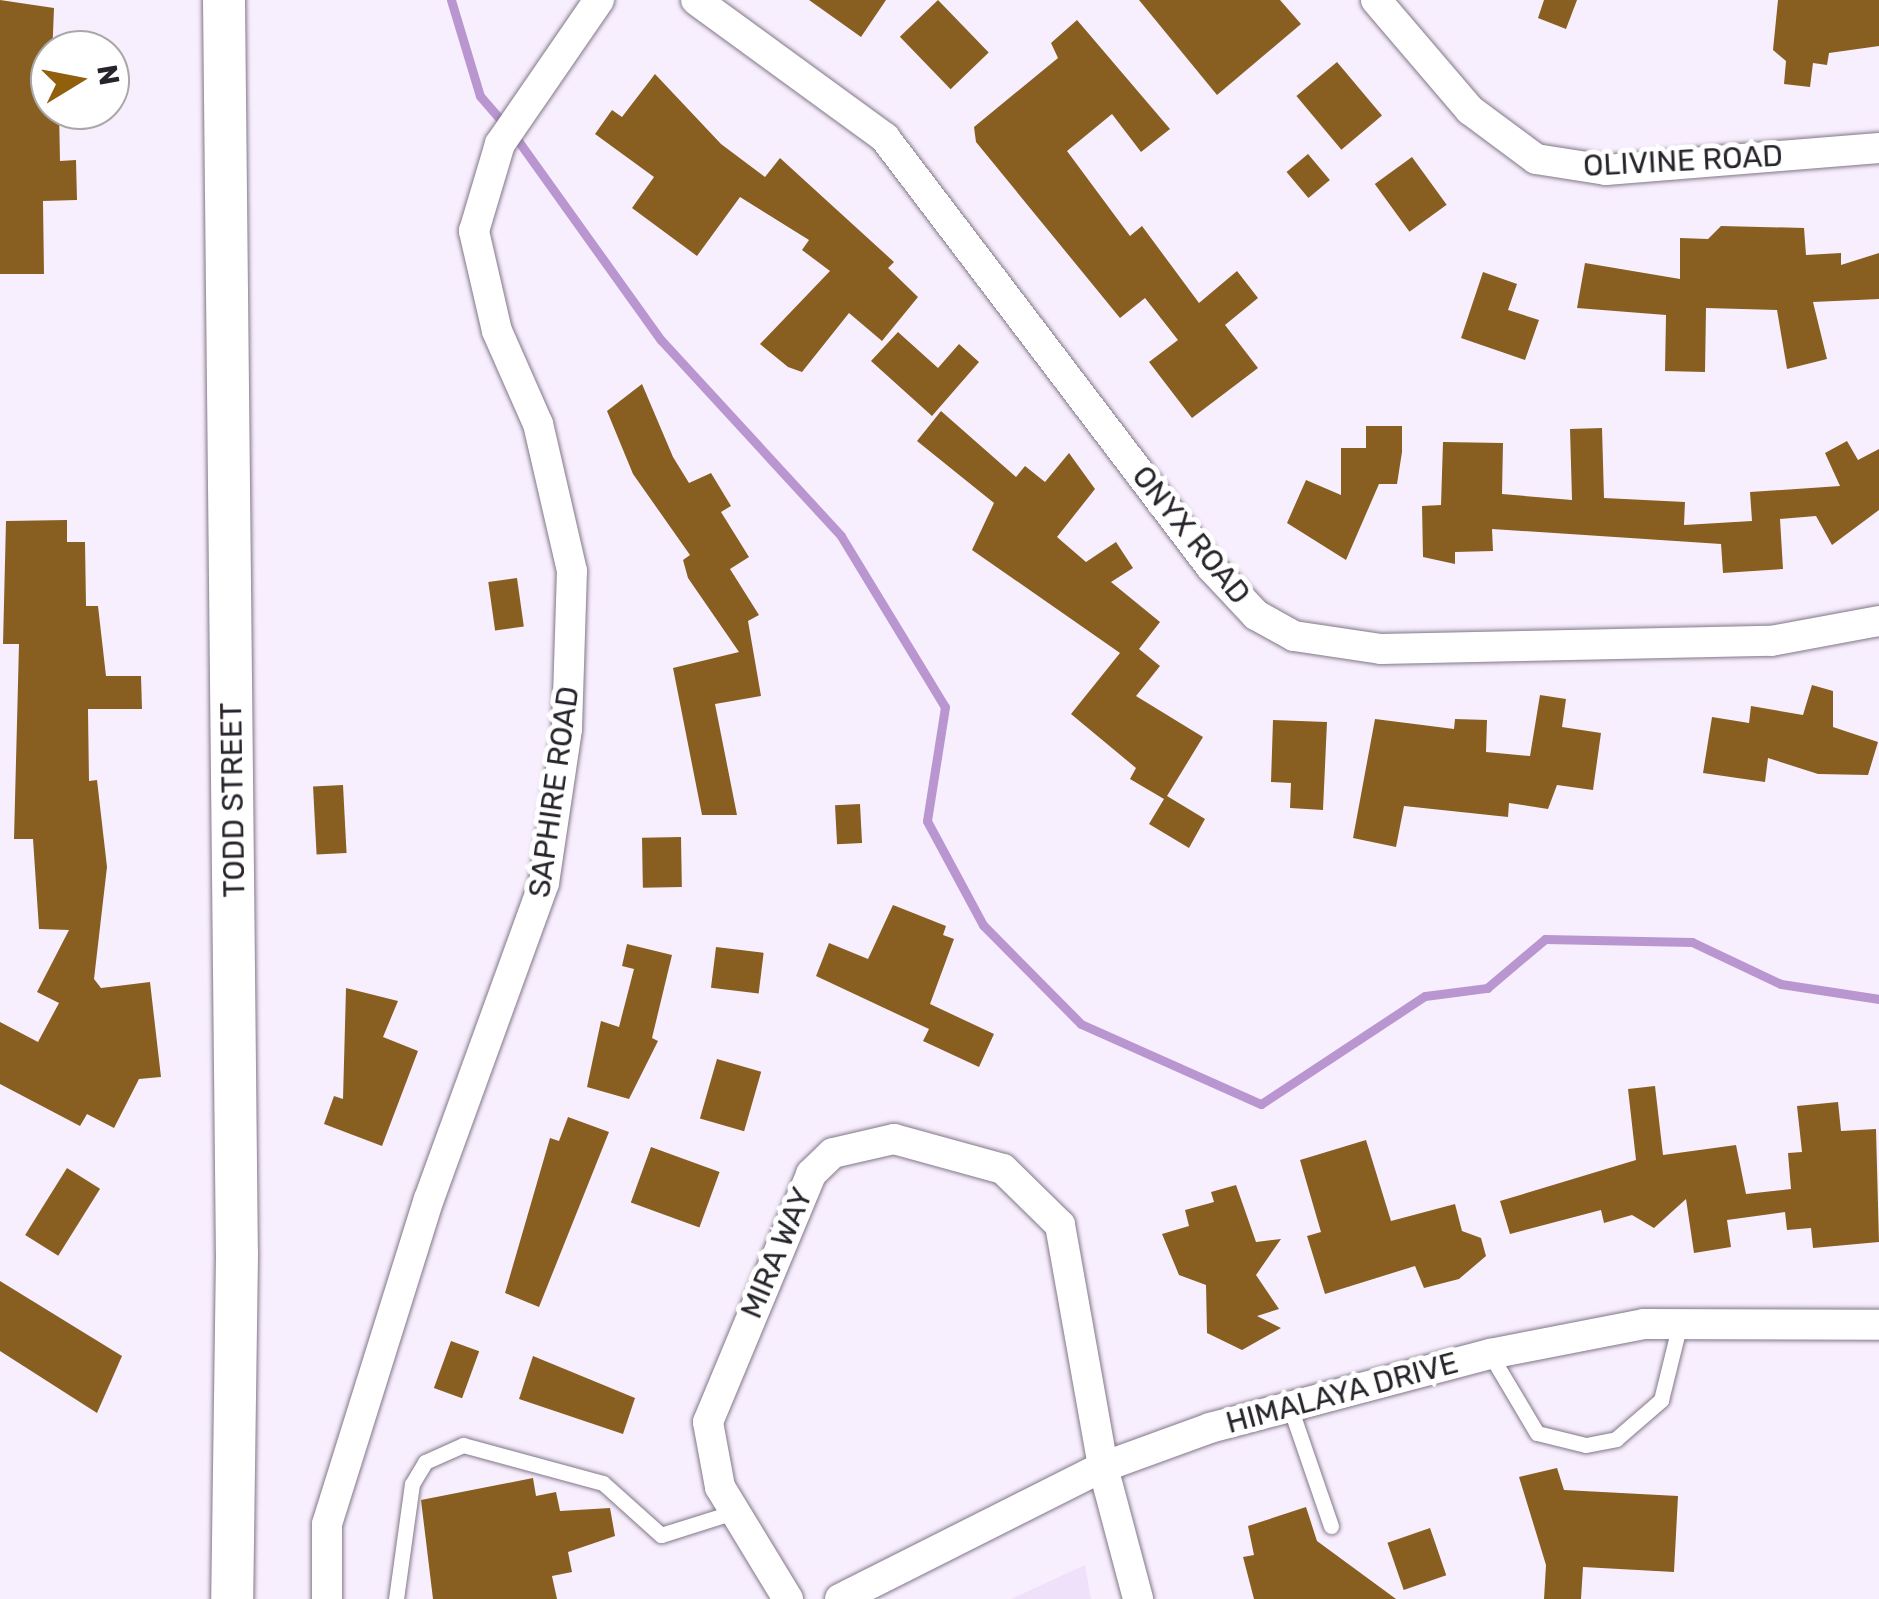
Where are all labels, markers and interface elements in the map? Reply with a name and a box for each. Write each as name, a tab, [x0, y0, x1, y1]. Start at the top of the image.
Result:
north arrow	[30, 30, 130, 130]
text: N	[90, 62, 126, 88]
street label: OLIVINE ROAD	[1582, 138, 1784, 184]
street label: ONYX ROAD	[1124, 459, 1258, 611]
street label: SAPHIRE ROAD	[521, 684, 587, 900]
street label: TODD STREET	[213, 702, 253, 898]
street label: MIRA WAY	[733, 1182, 821, 1324]
street label: HIMALAYA DRIVE	[1222, 1345, 1462, 1441]

